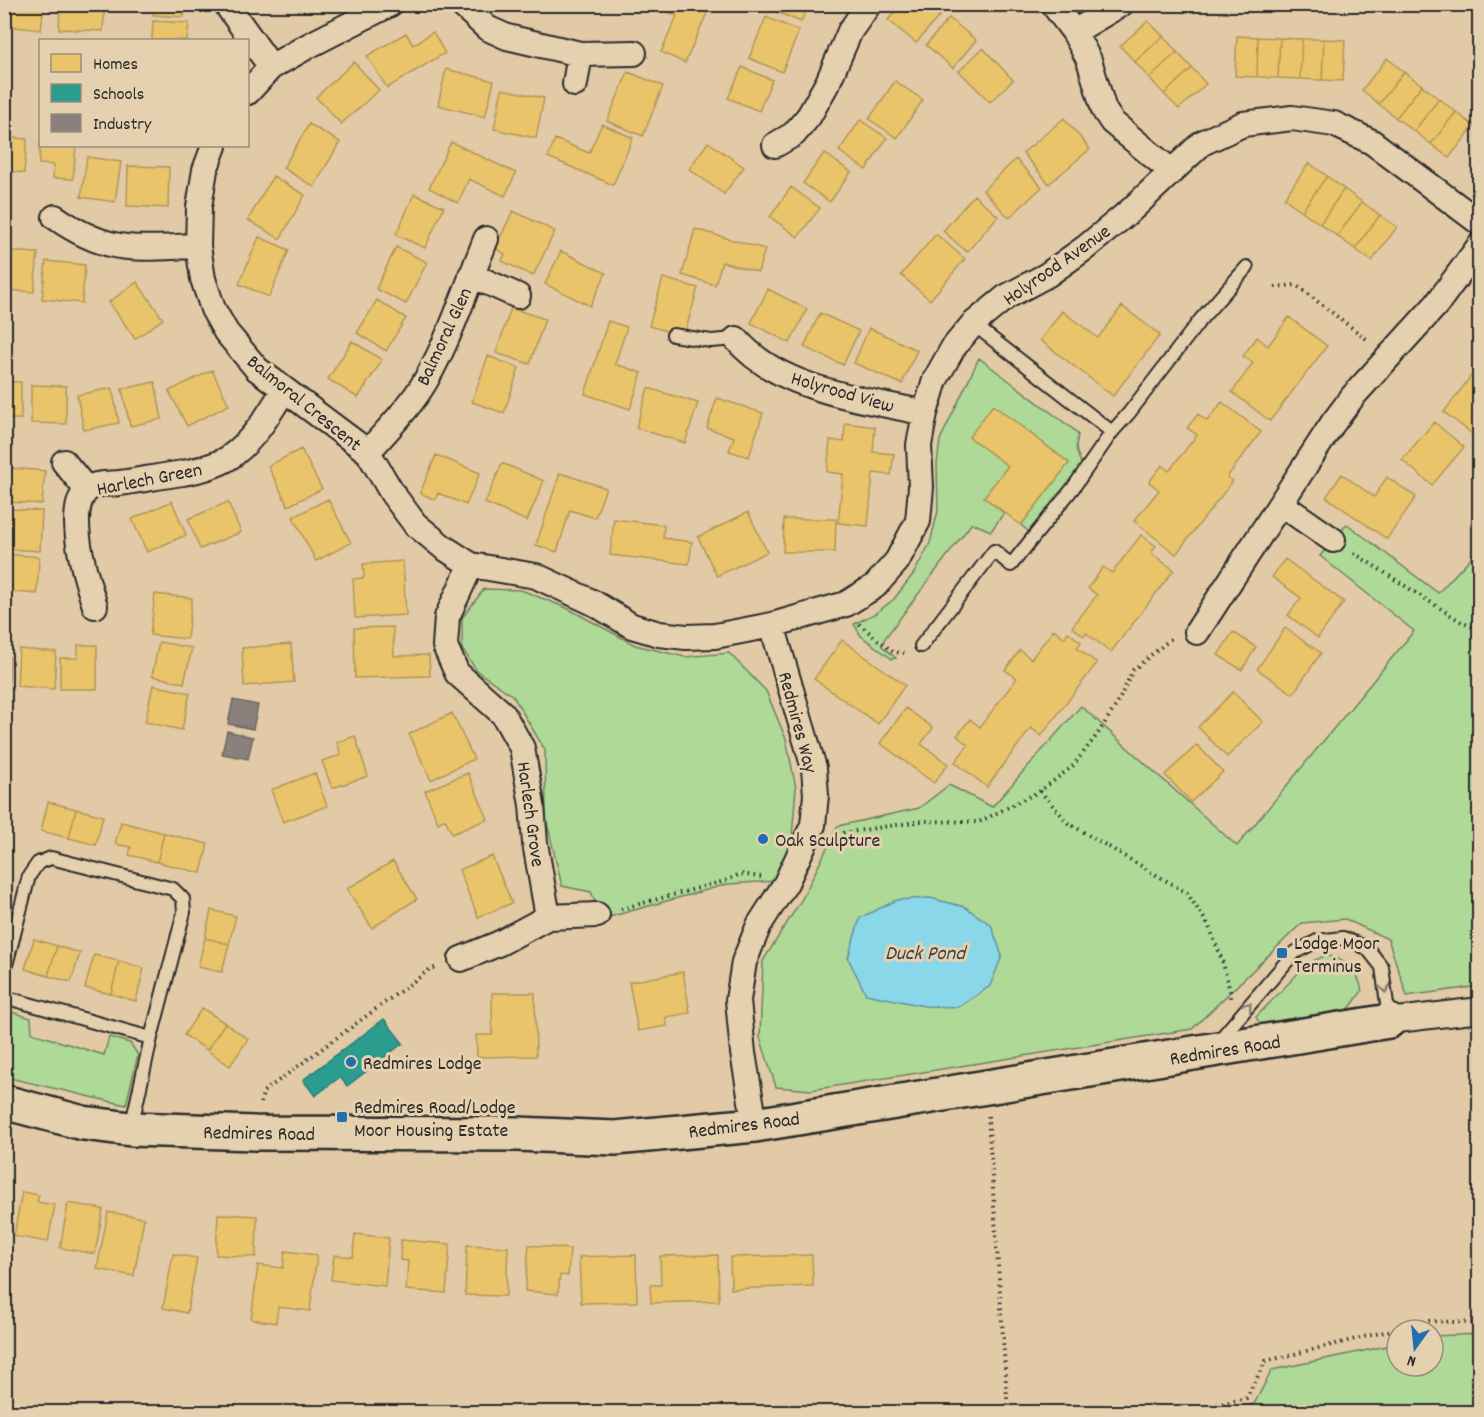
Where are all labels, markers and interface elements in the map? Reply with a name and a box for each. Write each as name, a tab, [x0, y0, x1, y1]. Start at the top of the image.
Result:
legend	[39, 39, 249, 147]
text: Homes	[93, 53, 138, 78]
text: Schools	[93, 83, 144, 108]
text: Industry	[93, 113, 152, 138]
street label: Holyrood Avenue	[998, 219, 1117, 314]
street label: Balmoral Glen	[411, 284, 481, 391]
street label: Balmoral Crescent	[240, 349, 366, 459]
street label: Holyrood View	[787, 366, 897, 422]
street label: Harlech Green	[95, 457, 205, 505]
street label: Redmires Way	[769, 669, 823, 777]
street label: Harlech Grove	[508, 760, 550, 869]
place label: Oak Sculpture	[775, 828, 881, 856]
marker: Oak Sculpture	[756, 832, 770, 846]
place label: Lodge Moor Terminus	[1294, 931, 1380, 982]
water label: Duck Pond	[885, 940, 968, 970]
marker: Lodge Moor Terminus	[1275, 946, 1289, 960]
one-way arrow	[1378, 985, 1390, 994]
one-way arrow	[1240, 1002, 1251, 1013]
street label: Redmires Road	[1168, 1029, 1283, 1075]
place label: Redmires Lodge	[363, 1051, 482, 1079]
marker: Redmires Lodge	[344, 1055, 358, 1069]
place label: Redmires Road/Lodge Moor Housing Estate	[354, 1095, 516, 1146]
street label: Redmires Road	[687, 1106, 802, 1148]
marker: Redmires Road/Lodge Moor Housing Estate	[335, 1110, 349, 1124]
street label: Redmires Road	[203, 1120, 315, 1150]
north arrow	[1385, 1318, 1445, 1378]
text: N	[1405, 1348, 1419, 1372]

